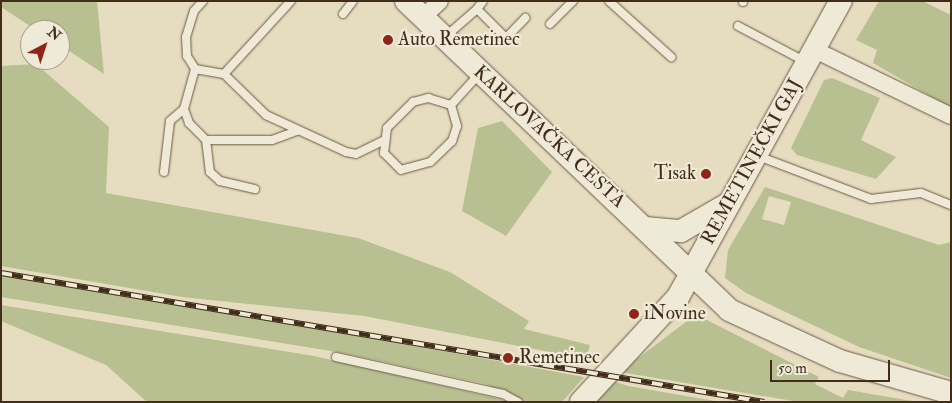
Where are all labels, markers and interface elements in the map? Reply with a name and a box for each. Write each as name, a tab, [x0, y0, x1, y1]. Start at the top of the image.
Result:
north arrow	[20, 20, 70, 70]
text: N	[44, 23, 65, 44]
place label: Auto Remetinec	[398, 29, 520, 51]
marker: Auto Remetinec	[382, 34, 394, 46]
street label: KARLOVAČKA CESTA	[468, 61, 630, 213]
street label: REMETINEČKI GAJ	[697, 75, 807, 249]
place label: Tisak	[654, 163, 696, 185]
marker: Tisak	[700, 168, 712, 180]
place label: iNovine	[644, 303, 706, 325]
marker: iNovine	[628, 308, 640, 320]
place label: Remetinec	[519, 347, 600, 369]
scale bar	[772, 350, 892, 382]
marker: Remetinec	[501, 351, 515, 365]
text: 50 m	[778, 359, 807, 378]

